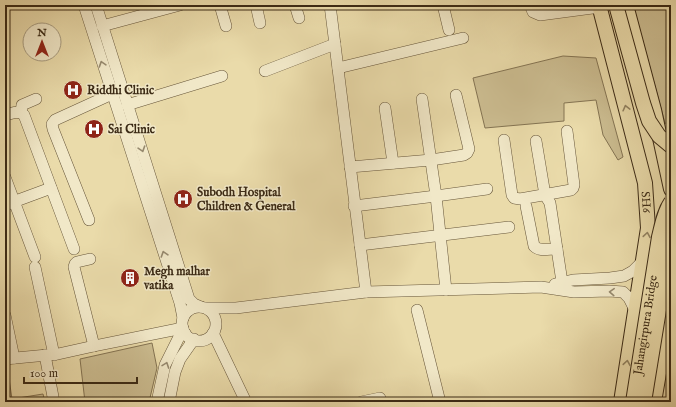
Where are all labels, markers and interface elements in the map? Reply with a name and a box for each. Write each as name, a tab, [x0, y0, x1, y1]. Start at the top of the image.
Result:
north arrow	[22, 22, 62, 62]
text: N	[36, 26, 47, 40]
one-way arrow	[99, 60, 107, 67]
hospital icon: Riddhi Clinic	[62, 79, 84, 101]
place label: Riddhi Clinic	[87, 83, 155, 98]
one-way arrow	[622, 104, 630, 111]
hospital icon: Sai Clinic	[83, 118, 105, 140]
place label: Sai Clinic	[108, 122, 156, 137]
one-way arrow	[137, 145, 145, 152]
place label: Subodh Hospital Children & General	[197, 185, 296, 214]
hospital icon: Subodh Hospital Children & General	[172, 188, 194, 210]
street label: SH6	[638, 191, 655, 214]
one-way arrow	[642, 232, 651, 238]
one-way arrow	[160, 251, 169, 258]
place label: Megh malhar vatika	[143, 264, 211, 293]
building icon: Megh malhar vatika	[119, 267, 141, 289]
street label: Jahangirpura Bridge	[630, 274, 660, 378]
one-way arrow	[609, 287, 615, 296]
scale bar	[24, 359, 137, 385]
one-way arrow	[622, 360, 631, 367]
one-way arrow	[161, 361, 170, 368]
text: 100 m	[30, 366, 58, 381]

